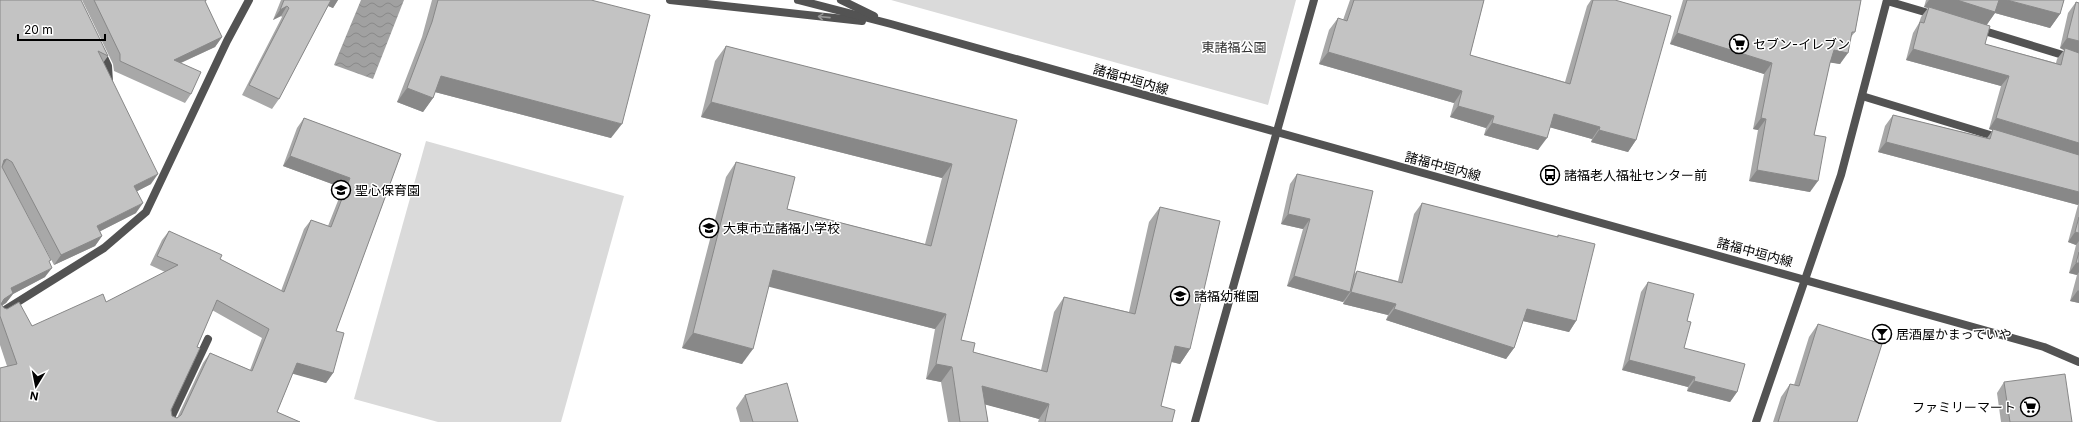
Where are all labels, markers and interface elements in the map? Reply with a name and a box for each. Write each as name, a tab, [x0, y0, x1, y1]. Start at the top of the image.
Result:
one-way arrow	[818, 13, 831, 20]
scale bar	[18, 16, 105, 42]
text: 20 m	[24, 22, 53, 37]
supermarket icon: セブン-イレブン	[1728, 33, 1750, 55]
place label: セブン-イレブン	[1753, 36, 1850, 52]
park label: 東諸福公園	[1201, 39, 1267, 55]
street label: 諸福中垣内線	[1091, 61, 1171, 97]
street label: 諸福中垣内線	[1403, 148, 1483, 184]
bus stop icon: 諸福老人福祉センター前	[1539, 164, 1561, 186]
place label: 諸福老人福祉センター前	[1564, 167, 1707, 183]
school or university icon: 聖心保育園	[330, 179, 352, 201]
place label: 聖心保育園	[355, 182, 420, 198]
school or university icon: 大東市立諸福小学校	[698, 217, 720, 239]
place label: 大東市立諸福小学校	[723, 220, 840, 236]
street label: 諸福中垣内線	[1715, 234, 1795, 270]
school or university icon: 諸福幼稚園	[1169, 285, 1191, 307]
place label: 諸福幼稚園	[1194, 288, 1259, 304]
bar icon: 居酒屋かまっていや	[1871, 323, 1893, 345]
place label: 居酒屋かまっていや	[1896, 326, 2012, 342]
north arrow	[16, 366, 56, 406]
text: N	[29, 388, 40, 403]
supermarket icon: ファミリーマート	[2019, 396, 2041, 418]
place label: ファミリーマート	[1912, 399, 2016, 415]

